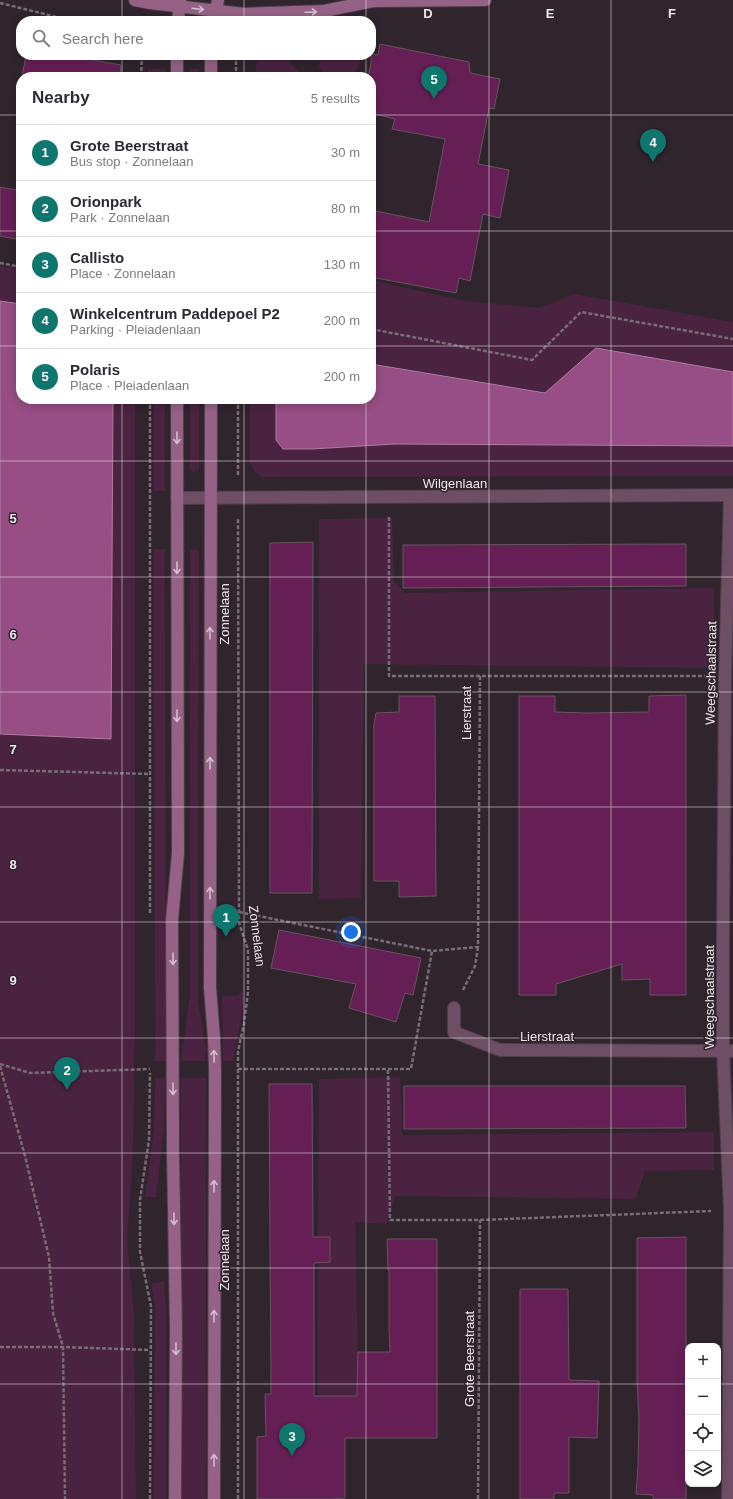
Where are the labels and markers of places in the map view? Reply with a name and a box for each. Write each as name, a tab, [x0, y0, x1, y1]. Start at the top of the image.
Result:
pin: 5	[421, 66, 447, 99]
pin: 4	[640, 129, 666, 162]
pin: 1	[213, 904, 239, 937]
pin: 2	[54, 1057, 80, 1090]
pin: 3	[279, 1423, 305, 1456]

